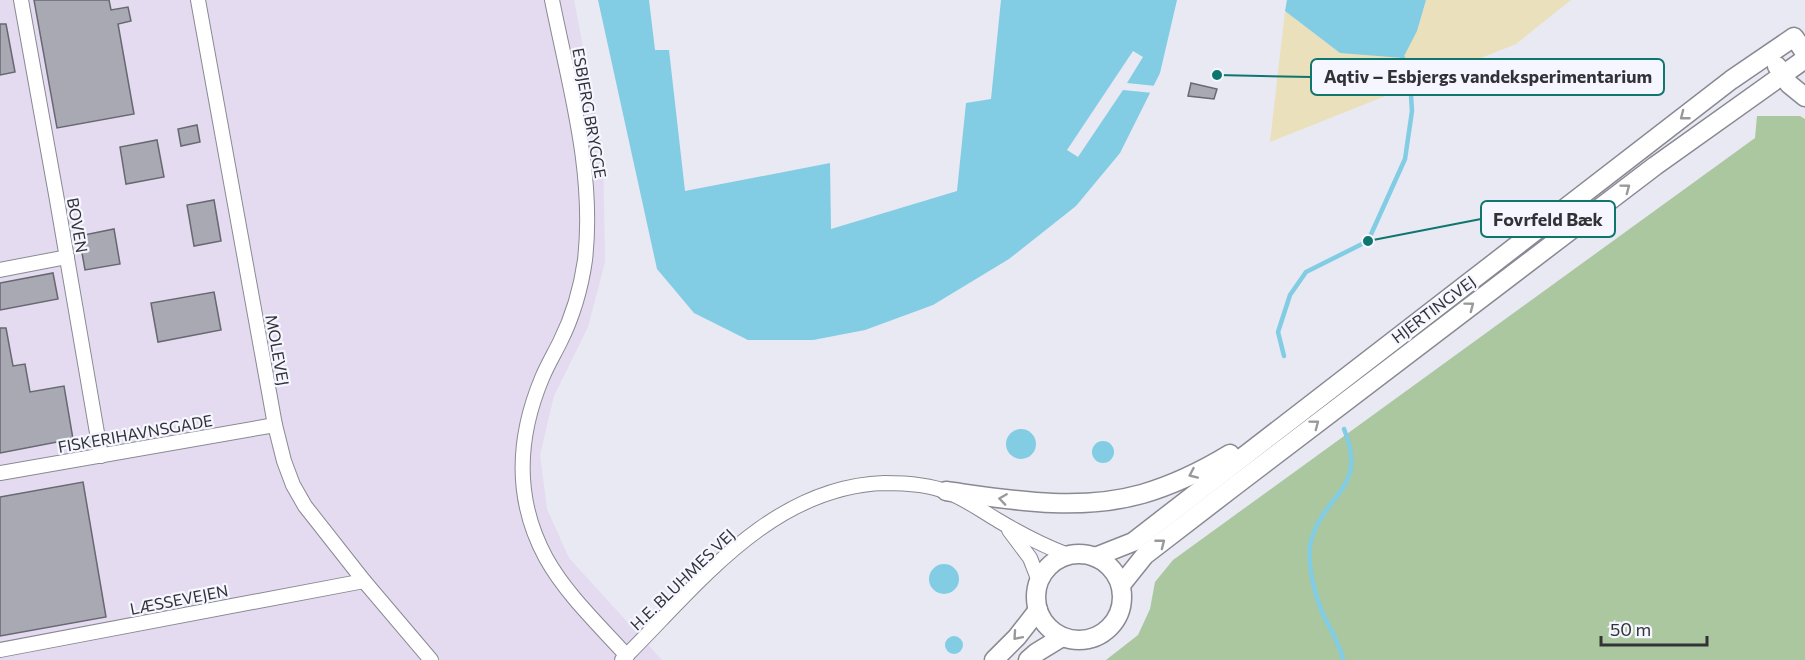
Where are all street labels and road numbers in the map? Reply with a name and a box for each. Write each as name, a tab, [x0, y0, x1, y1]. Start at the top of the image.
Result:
street label: ESBJERG BRYGGE	[569, 46, 611, 180]
street label: BOVEN	[64, 196, 92, 254]
street label: HJERTINGVEJ	[1387, 271, 1479, 347]
street label: MOLEVEJ	[262, 313, 294, 387]
street label: FISKERIHAVNSGADE	[56, 410, 214, 456]
street label: H.E. BLUHMES VEJ	[626, 524, 738, 634]
street label: LÆSSEVEJEN	[128, 580, 230, 618]

